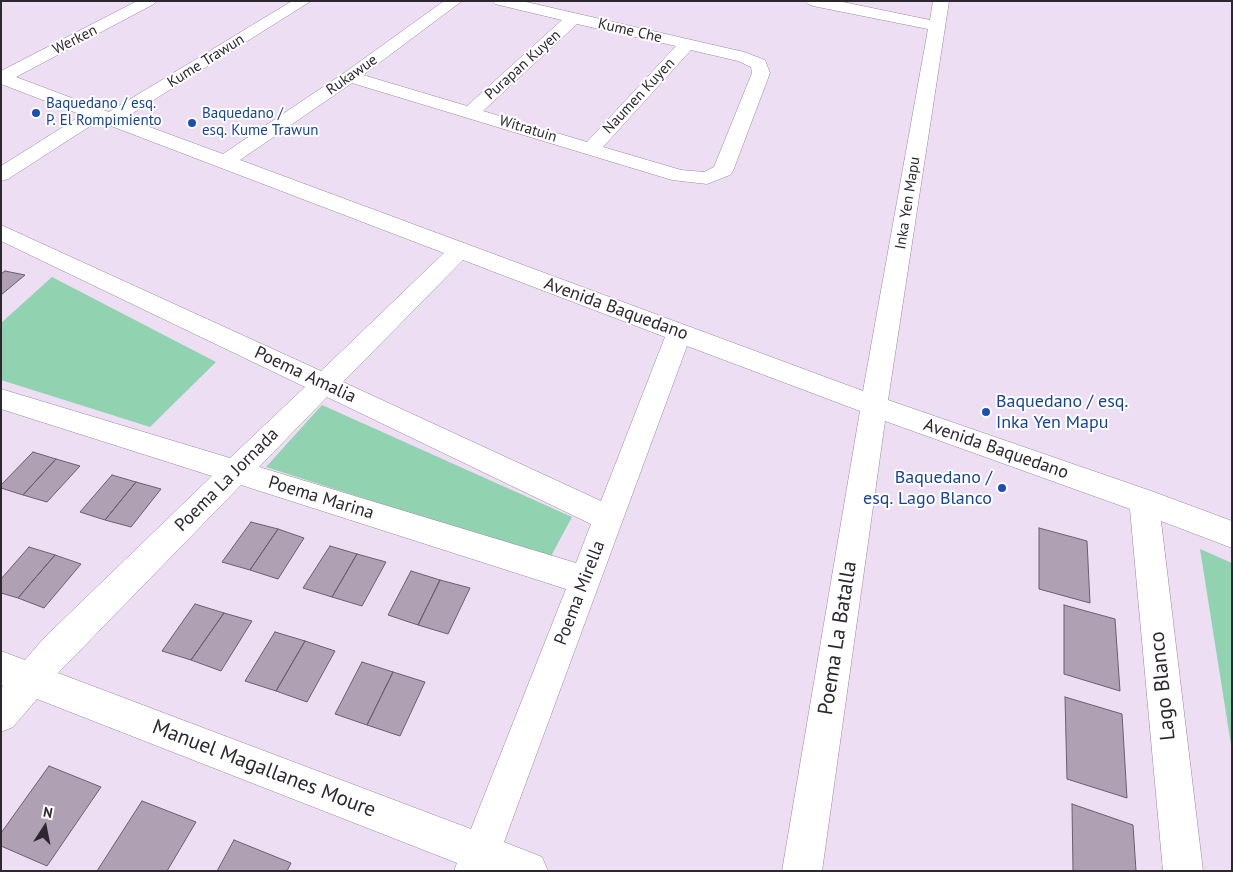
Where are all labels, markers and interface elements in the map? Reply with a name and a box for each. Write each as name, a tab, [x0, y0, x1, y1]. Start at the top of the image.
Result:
street label: Kume Che	[596, 15, 664, 47]
street label: Werken	[50, 21, 100, 59]
street label: Purapan Kuyen	[481, 26, 565, 104]
street label: Kume Trawun	[164, 30, 248, 92]
street label: Rukawue	[323, 51, 381, 99]
street label: Naumen Kuyen	[599, 54, 679, 138]
place label: Baquedano / esq. P. El Rompimiento	[46, 95, 162, 130]
place label: Baquedano / esq. Kume Trawun	[202, 105, 318, 140]
marker: Baquedano / esq. P. El Rompimiento	[30, 107, 42, 119]
street label: Witratuin	[497, 112, 559, 146]
marker: Baquedano / esq. Kume Trawun	[186, 117, 198, 129]
street label: Inka Yen Mapu	[892, 155, 924, 251]
street label: Avenida Baquedano	[541, 273, 691, 345]
street label: Poema Amalia	[251, 342, 359, 408]
place label: Baquedano / esq. Inka Yen Mapu	[996, 391, 1128, 434]
marker: Baquedano / esq. Inka Yen Mapu	[980, 406, 992, 418]
street label: Avenida Baquedano	[921, 414, 1071, 484]
street label: Poema La Jornada	[171, 424, 283, 536]
place label: Baquedano / esq. Lago Blanco	[863, 467, 992, 509]
street label: Poema Marina	[266, 472, 376, 524]
marker: Baquedano / esq. Lago Blanco	[996, 482, 1008, 494]
street label: Poema Mirella	[550, 538, 610, 648]
street label: Poema La Batalla	[813, 559, 863, 717]
street label: Lago Blanco	[1145, 630, 1181, 742]
street label: Manuel Magallanes Moure	[149, 715, 379, 823]
north arrow	[20, 802, 70, 852]
text: N	[42, 803, 54, 822]

